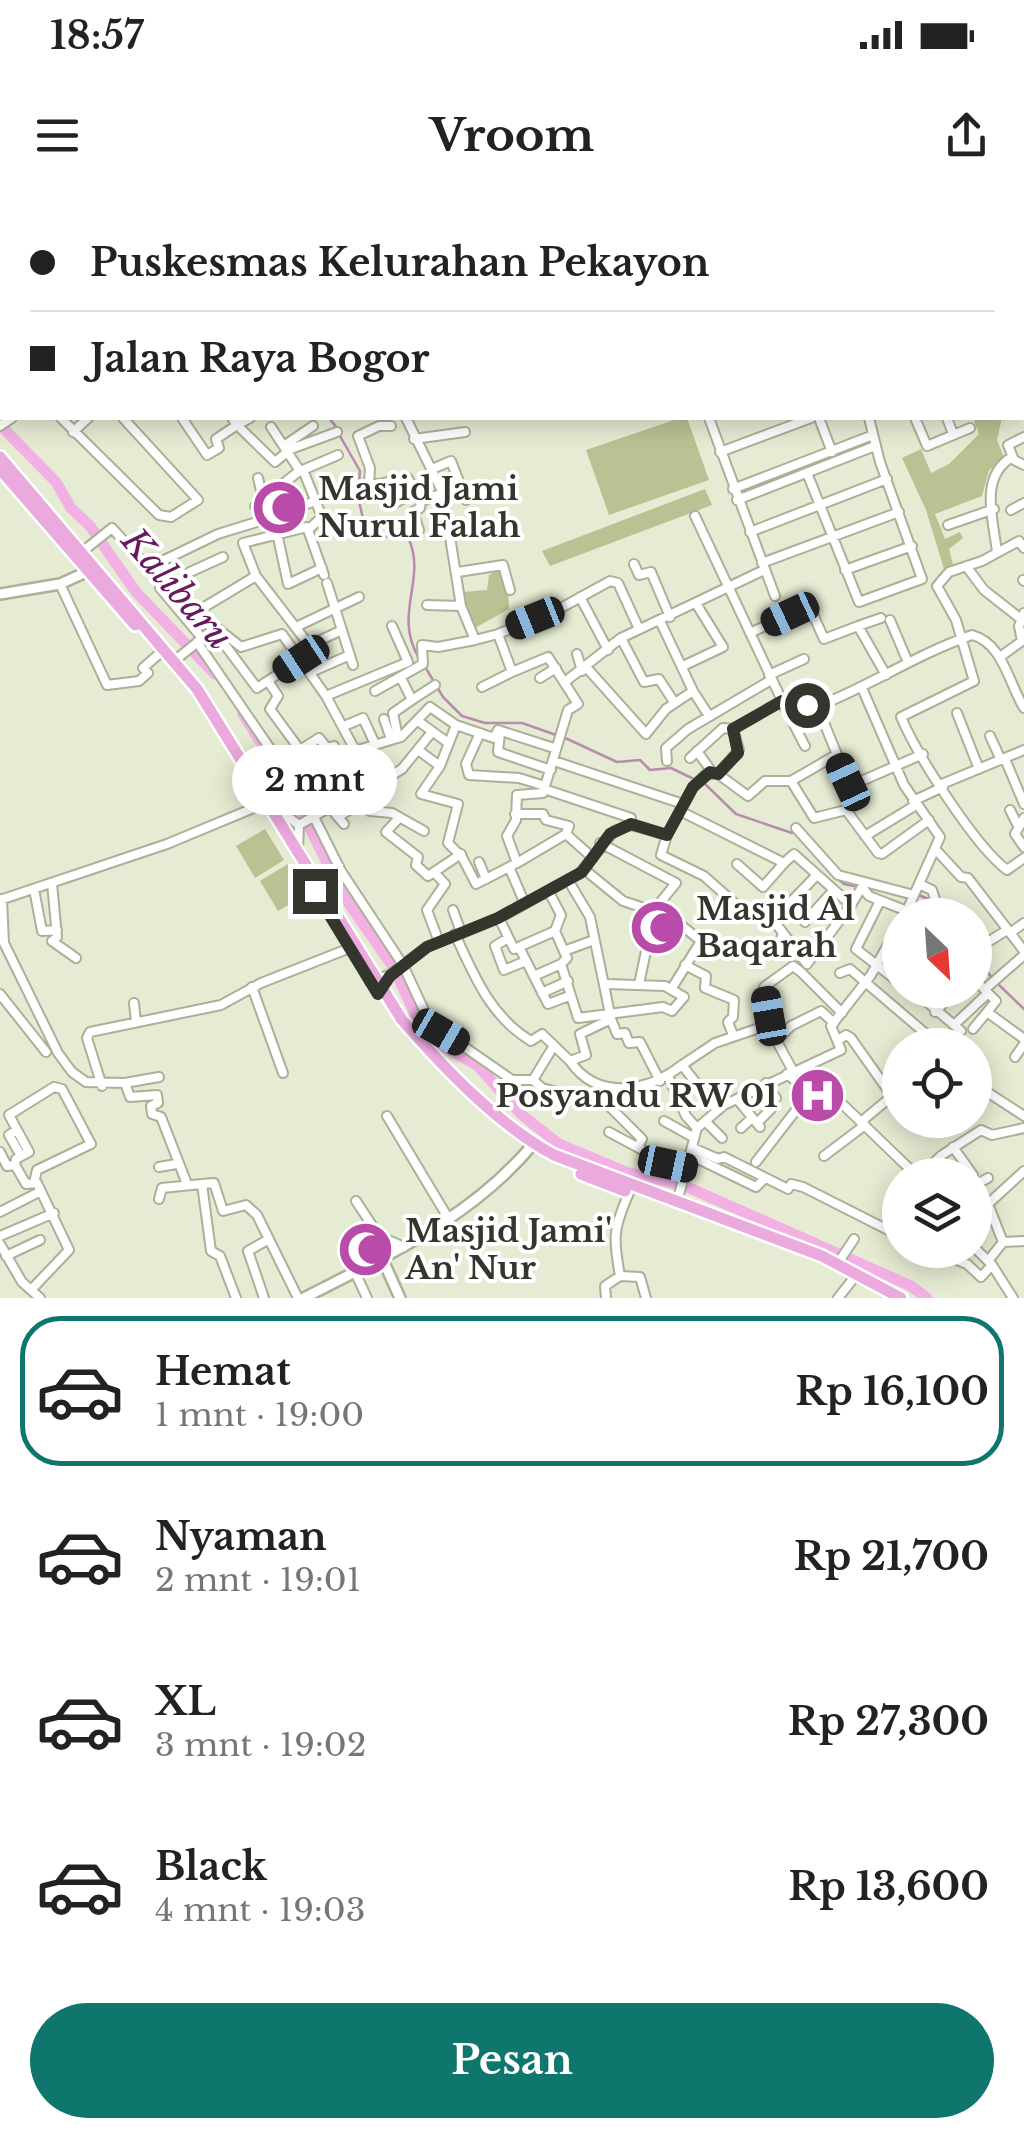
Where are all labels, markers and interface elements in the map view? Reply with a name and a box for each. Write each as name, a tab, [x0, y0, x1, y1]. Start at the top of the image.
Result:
text: 18:57	[50, 12, 144, 59]
text: Vroom	[430, 107, 594, 163]
icon: menu	[30, 108, 85, 163]
icon: share	[939, 108, 994, 163]
text: Puskesmas Kelurahan Pekayon	[90, 239, 709, 286]
text: Jalan Raya Bogor	[90, 335, 430, 382]
place label: Masjid Jami Nurul Falah	[318, 469, 521, 546]
mosque icon: Masjid Jami Nurul Falah	[249, 477, 309, 537]
water label: Kalibaru	[112, 518, 242, 658]
car	[756, 588, 824, 640]
car	[502, 593, 568, 643]
car	[268, 630, 334, 688]
route start	[785, 683, 830, 728]
callout: 2 mnt	[232, 746, 398, 816]
car	[822, 748, 874, 816]
text: 2 mnt	[264, 760, 365, 800]
route end	[293, 869, 338, 914]
place label: Masjid Al Baqarah	[696, 889, 855, 966]
mosque icon: Masjid Al Baqarah	[627, 897, 687, 957]
north arrow	[882, 898, 992, 1008]
map controls	[882, 898, 992, 1268]
car	[749, 984, 789, 1048]
car	[408, 1004, 474, 1060]
button: locate	[882, 1028, 992, 1138]
hospital icon: Posyandu RW 01	[787, 1066, 847, 1126]
place label: Posyandu RW 01	[496, 1076, 778, 1116]
car	[636, 1143, 700, 1185]
button: layers	[882, 1158, 992, 1268]
place label: Masjid Jami' An' Nur	[404, 1211, 612, 1288]
mosque icon: Masjid Jami' An' Nur	[336, 1219, 396, 1279]
icon: car	[35, 1346, 125, 1436]
text: Hemat	[155, 1348, 291, 1395]
text: Rp 16,100	[795, 1368, 989, 1415]
text: 1 mnt · 19:00	[155, 1395, 364, 1435]
icon: car	[35, 1511, 125, 1601]
text: Nyaman	[155, 1513, 327, 1560]
text: Rp 21,700	[794, 1533, 989, 1580]
text: 2 mnt · 19:01	[155, 1560, 361, 1600]
icon: car	[35, 1676, 125, 1766]
text: XL	[155, 1678, 216, 1725]
text: Rp 27,300	[788, 1698, 989, 1745]
text: 3 mnt · 19:02	[155, 1725, 366, 1765]
icon: car	[35, 1841, 125, 1931]
text: Black	[155, 1843, 267, 1890]
text: Rp 13,600	[788, 1863, 989, 1910]
text: 4 mnt · 19:03	[155, 1890, 365, 1930]
button: Pesan	[30, 2003, 994, 2118]

